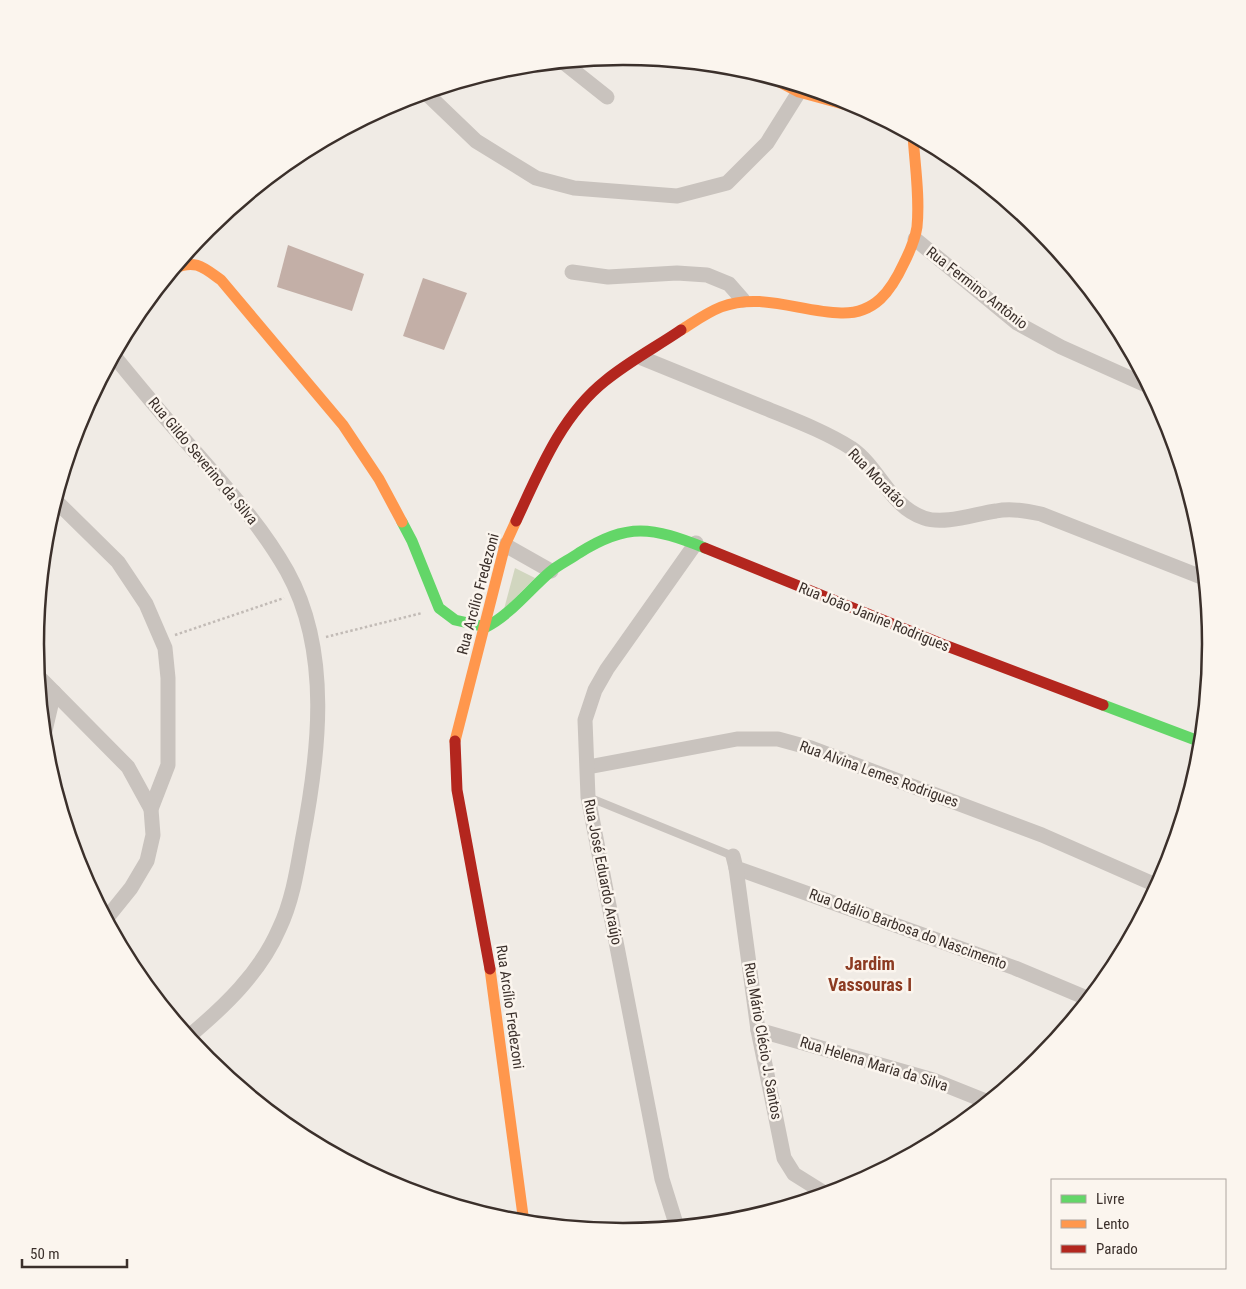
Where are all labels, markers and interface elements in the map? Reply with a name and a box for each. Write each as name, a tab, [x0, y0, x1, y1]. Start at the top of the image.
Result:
street label: Rua Fermino Antônio	[923, 243, 1031, 333]
street label: Rua Gildo Severino da Silva	[145, 394, 261, 528]
street label: Rua Moratão	[844, 445, 910, 511]
street label: Rua Arcílio Fredezoni	[453, 531, 503, 657]
street label: Rua João Janine Rodrigues	[796, 578, 952, 656]
street label: Rua Alvina Lemes Rodrigues	[797, 737, 961, 811]
street label: Rua José Eduardo Araújo	[580, 798, 626, 946]
street label: Rua Odálio Barbosa do Nascimento	[807, 885, 1009, 973]
street label: Rua Arcílio Fredezoni	[492, 944, 528, 1070]
district label: Jardim Vassouras I	[828, 953, 912, 995]
street label: Rua Mário Clécio J. Santos	[740, 961, 786, 1121]
street label: Rua Helena Maria da Silva	[798, 1033, 950, 1095]
legend	[1051, 1179, 1226, 1269]
text: Livre	[1096, 1190, 1124, 1208]
text: Lento	[1096, 1215, 1129, 1233]
scale bar	[22, 1236, 128, 1268]
text: Parado	[1096, 1240, 1138, 1258]
text: 50 m	[30, 1245, 60, 1263]

